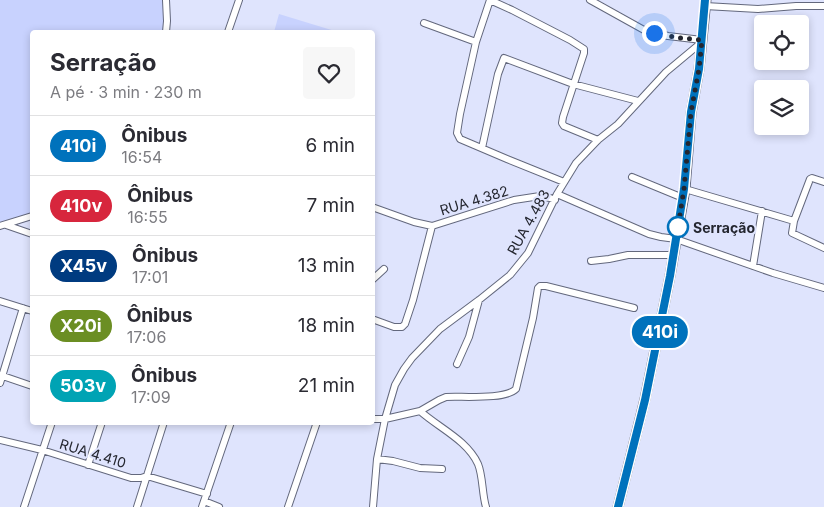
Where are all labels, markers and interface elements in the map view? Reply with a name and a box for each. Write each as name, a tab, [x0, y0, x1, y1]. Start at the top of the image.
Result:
map controls	[754, 15, 809, 135]
button: locate	[754, 15, 809, 70]
your location	[642, 21, 667, 46]
button: heart	[303, 47, 355, 99]
text: Serração	[50, 48, 156, 77]
button: layers	[754, 80, 809, 135]
text: A pé · 3 min · 230 m	[50, 82, 202, 102]
text: Ônibus	[121, 124, 187, 147]
text: 6 min	[305, 134, 355, 157]
text: 410i	[60, 135, 96, 156]
text: 16:54	[121, 147, 162, 167]
street label: RUA 4.382	[438, 182, 510, 218]
text: Ônibus	[127, 184, 193, 207]
street label: RUA 4.483	[503, 187, 553, 257]
text: 7 min	[306, 194, 355, 217]
text: 410v	[60, 195, 102, 216]
text: 16:55	[127, 207, 168, 227]
marker: Serração	[667, 216, 689, 238]
place label: Serração	[693, 219, 755, 236]
text: Ônibus	[132, 244, 198, 267]
text: 13 min	[298, 254, 355, 277]
text: X45v	[60, 255, 107, 276]
text: 17:01	[132, 267, 168, 287]
text: Ônibus	[127, 304, 193, 327]
text: 18 min	[298, 314, 355, 337]
text: X20i	[60, 315, 102, 336]
line badge: 410i	[625, 316, 695, 348]
text: 410i	[642, 321, 678, 342]
text: 17:06	[127, 327, 166, 347]
text: Ônibus	[131, 364, 197, 387]
text: 21 min	[298, 374, 355, 397]
text: 503v	[60, 375, 106, 396]
text: 17:09	[131, 387, 171, 407]
street label: RUA 4.410	[58, 435, 128, 471]

